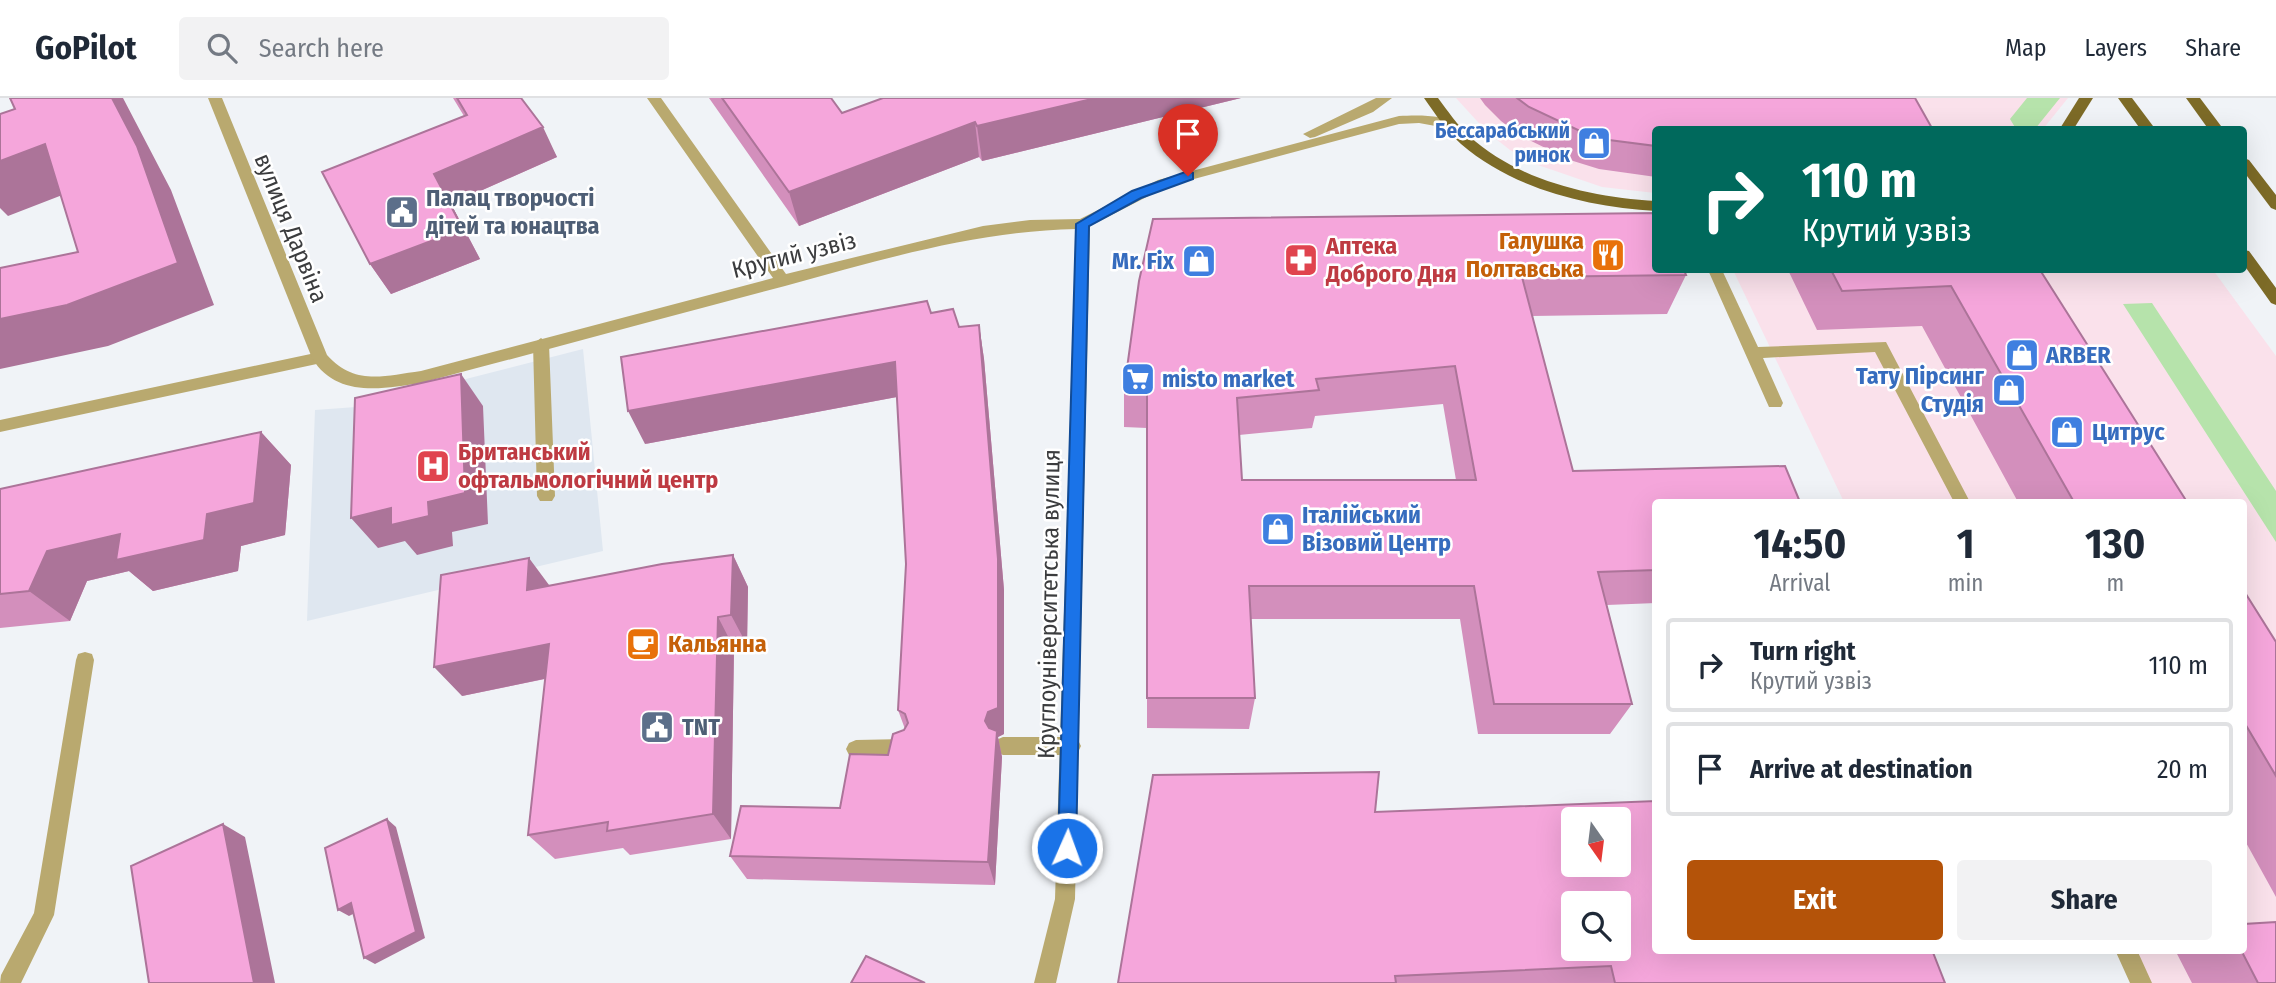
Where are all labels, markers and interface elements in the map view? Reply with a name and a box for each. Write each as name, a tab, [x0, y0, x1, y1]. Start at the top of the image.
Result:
search box	[179, 17, 669, 80]
text: GoPilot	[35, 28, 137, 68]
icon: search	[203, 29, 241, 67]
text: Search here	[259, 33, 384, 64]
text: Map	[2005, 34, 2047, 62]
text: Layers	[2085, 34, 2147, 62]
text: Share	[2185, 34, 2241, 62]
pin	[1158, 104, 1218, 176]
icon: arrive	[1169, 115, 1207, 153]
place label: Бессарабський ринок	[1435, 118, 1570, 168]
shop icon: Бессарабський ринок	[1575, 124, 1613, 162]
street label: вулиця Дарвіна	[248, 149, 334, 307]
text: 110 m	[1802, 151, 1917, 210]
icon: right	[1687, 154, 1778, 245]
place label: Палац творчості дітей та юнацтва	[425, 184, 600, 240]
public building icon: Палац творчості дітей та юнацтва	[383, 193, 421, 231]
text: Крутий узвіз	[1802, 211, 1972, 249]
street label: Крутий узвіз	[729, 226, 859, 284]
place label: Галушка Полтавська	[1466, 227, 1584, 283]
place label: Аптека Доброго Дня	[1325, 232, 1457, 288]
restaurant icon: Галушка Полтавська	[1589, 236, 1627, 274]
pharmacy icon: Аптека Доброго Дня	[1282, 241, 1320, 279]
shop icon: Mr. Fix	[1180, 242, 1218, 280]
place label: Mr. Fix	[1112, 247, 1175, 275]
shop icon: ARBER	[2003, 336, 2041, 374]
place label: ARBER	[2045, 341, 2111, 369]
supermarket icon: misto market	[1119, 360, 1157, 398]
place label: Тату Пірсинг Студія	[1856, 362, 1985, 418]
place label: misto market	[1162, 365, 1295, 393]
shop icon: Тату Пірсинг Студія	[1990, 371, 2028, 409]
shop icon: Цитрус	[2048, 413, 2086, 451]
place label: Цитрус	[2092, 418, 2165, 446]
place label: Британський офтальмологічний центр	[458, 438, 718, 494]
hospital icon: Британський офтальмологічний центр	[414, 447, 452, 485]
street label: Круглоуніверситетська вулиця	[1032, 449, 1066, 759]
place label: Італійський Візовий Центр	[1302, 501, 1451, 557]
shop icon: Італійський Візовий Центр	[1259, 510, 1297, 548]
text: 14:50	[1753, 519, 1846, 569]
text: 1	[1957, 519, 1975, 569]
text: 130	[2085, 519, 2146, 569]
text: Arrival	[1769, 569, 1830, 597]
text: min	[1948, 569, 1983, 597]
text: m	[2106, 569, 2124, 597]
cafe icon: Кальянна	[624, 625, 662, 663]
place label: Кальянна	[668, 630, 767, 658]
text: Turn right	[1750, 636, 1856, 667]
icon: right	[1691, 646, 1729, 684]
text: 110 m	[2148, 650, 2208, 681]
text: Крутий узвіз	[1750, 667, 1872, 695]
public building icon: TNT	[638, 708, 676, 746]
place label: TNT	[682, 713, 720, 741]
icon: arrive	[1691, 750, 1729, 788]
text: Arrive at destination	[1750, 754, 1973, 785]
text: 20 m	[2157, 754, 2208, 785]
north arrow	[1561, 807, 1631, 877]
map controls	[1561, 807, 1631, 961]
position arrow	[1030, 811, 1104, 885]
button: Exit	[1687, 860, 1943, 940]
button: Share	[1957, 860, 2212, 940]
button: search	[1561, 891, 1631, 961]

